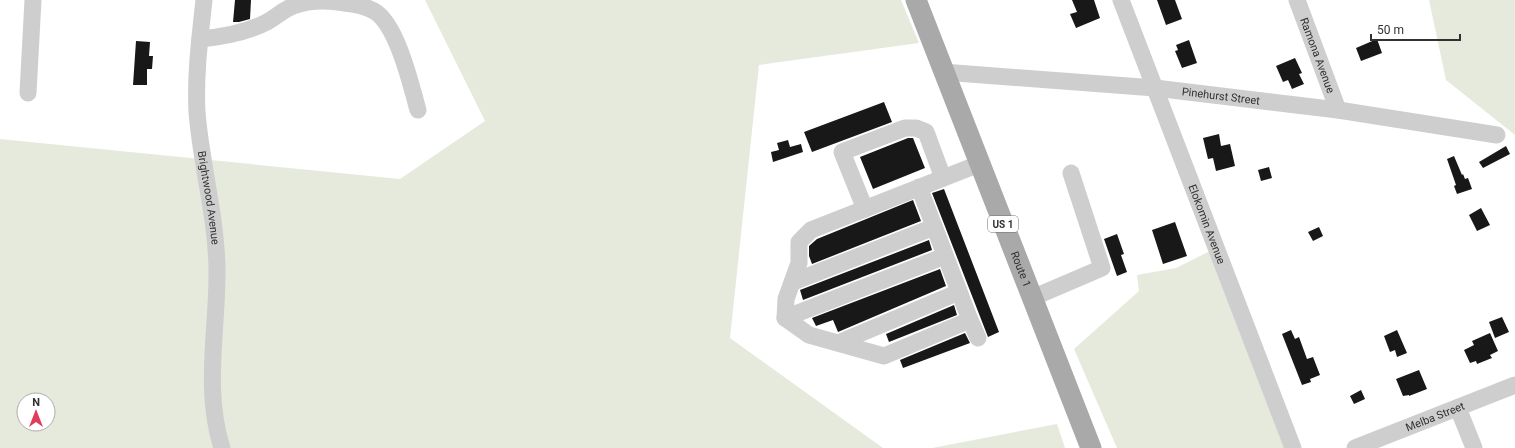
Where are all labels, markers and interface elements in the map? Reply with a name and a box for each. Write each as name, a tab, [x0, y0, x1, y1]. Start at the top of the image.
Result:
street label: Ramona Avenue	[1298, 16, 1338, 95]
scale bar	[1371, 16, 1460, 42]
text: 50 m	[1377, 23, 1404, 37]
street label: Pinehurst Street	[1181, 85, 1261, 107]
street label: Brightwood Avenue	[195, 150, 222, 246]
street label: Elokomin Avenue	[1186, 182, 1228, 266]
road number: US 1	[988, 216, 1018, 232]
street label: Route 1	[1008, 249, 1034, 289]
north arrow	[16, 392, 56, 432]
text: N	[32, 396, 40, 409]
street label: Melba Street	[1404, 399, 1467, 434]

